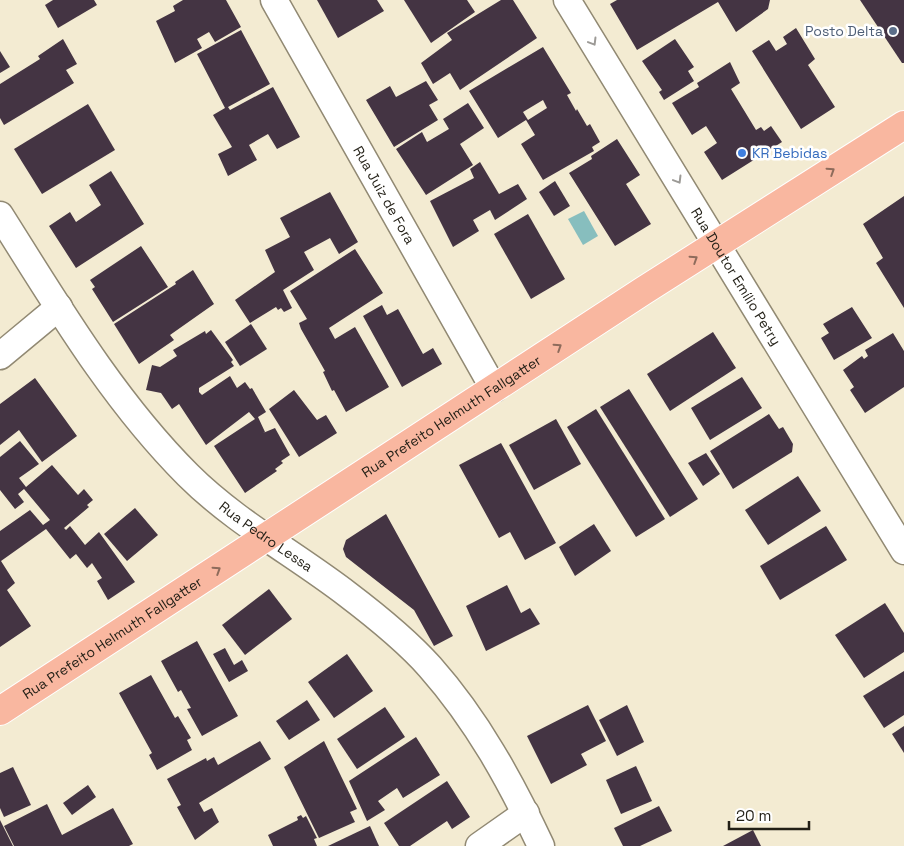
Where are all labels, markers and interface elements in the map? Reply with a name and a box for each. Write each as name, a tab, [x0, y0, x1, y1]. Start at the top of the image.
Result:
place label: Posto Delta	[805, 22, 883, 40]
marker: Posto Delta	[887, 25, 899, 37]
one-way arrow	[587, 36, 596, 45]
street label: Rua Juiz de Fora	[349, 143, 419, 247]
place label: KR Bebidas	[752, 144, 827, 162]
marker: KR Bebidas	[736, 147, 748, 159]
one-way arrow	[826, 168, 835, 177]
one-way arrow	[671, 175, 681, 184]
street label: Rua Doutor Emílio Petry	[687, 204, 785, 349]
one-way arrow	[689, 255, 698, 265]
one-way arrow	[552, 344, 562, 353]
street label: Rua Prefeito Helmuth Fallgatter	[358, 351, 544, 481]
street label: Rua Pedro Lessa	[215, 497, 316, 576]
one-way arrow	[211, 566, 220, 576]
street label: Rua Prefeito Helmuth Fallgatter	[19, 573, 205, 703]
scale bar	[729, 798, 809, 830]
text: 20 m	[736, 806, 771, 825]

